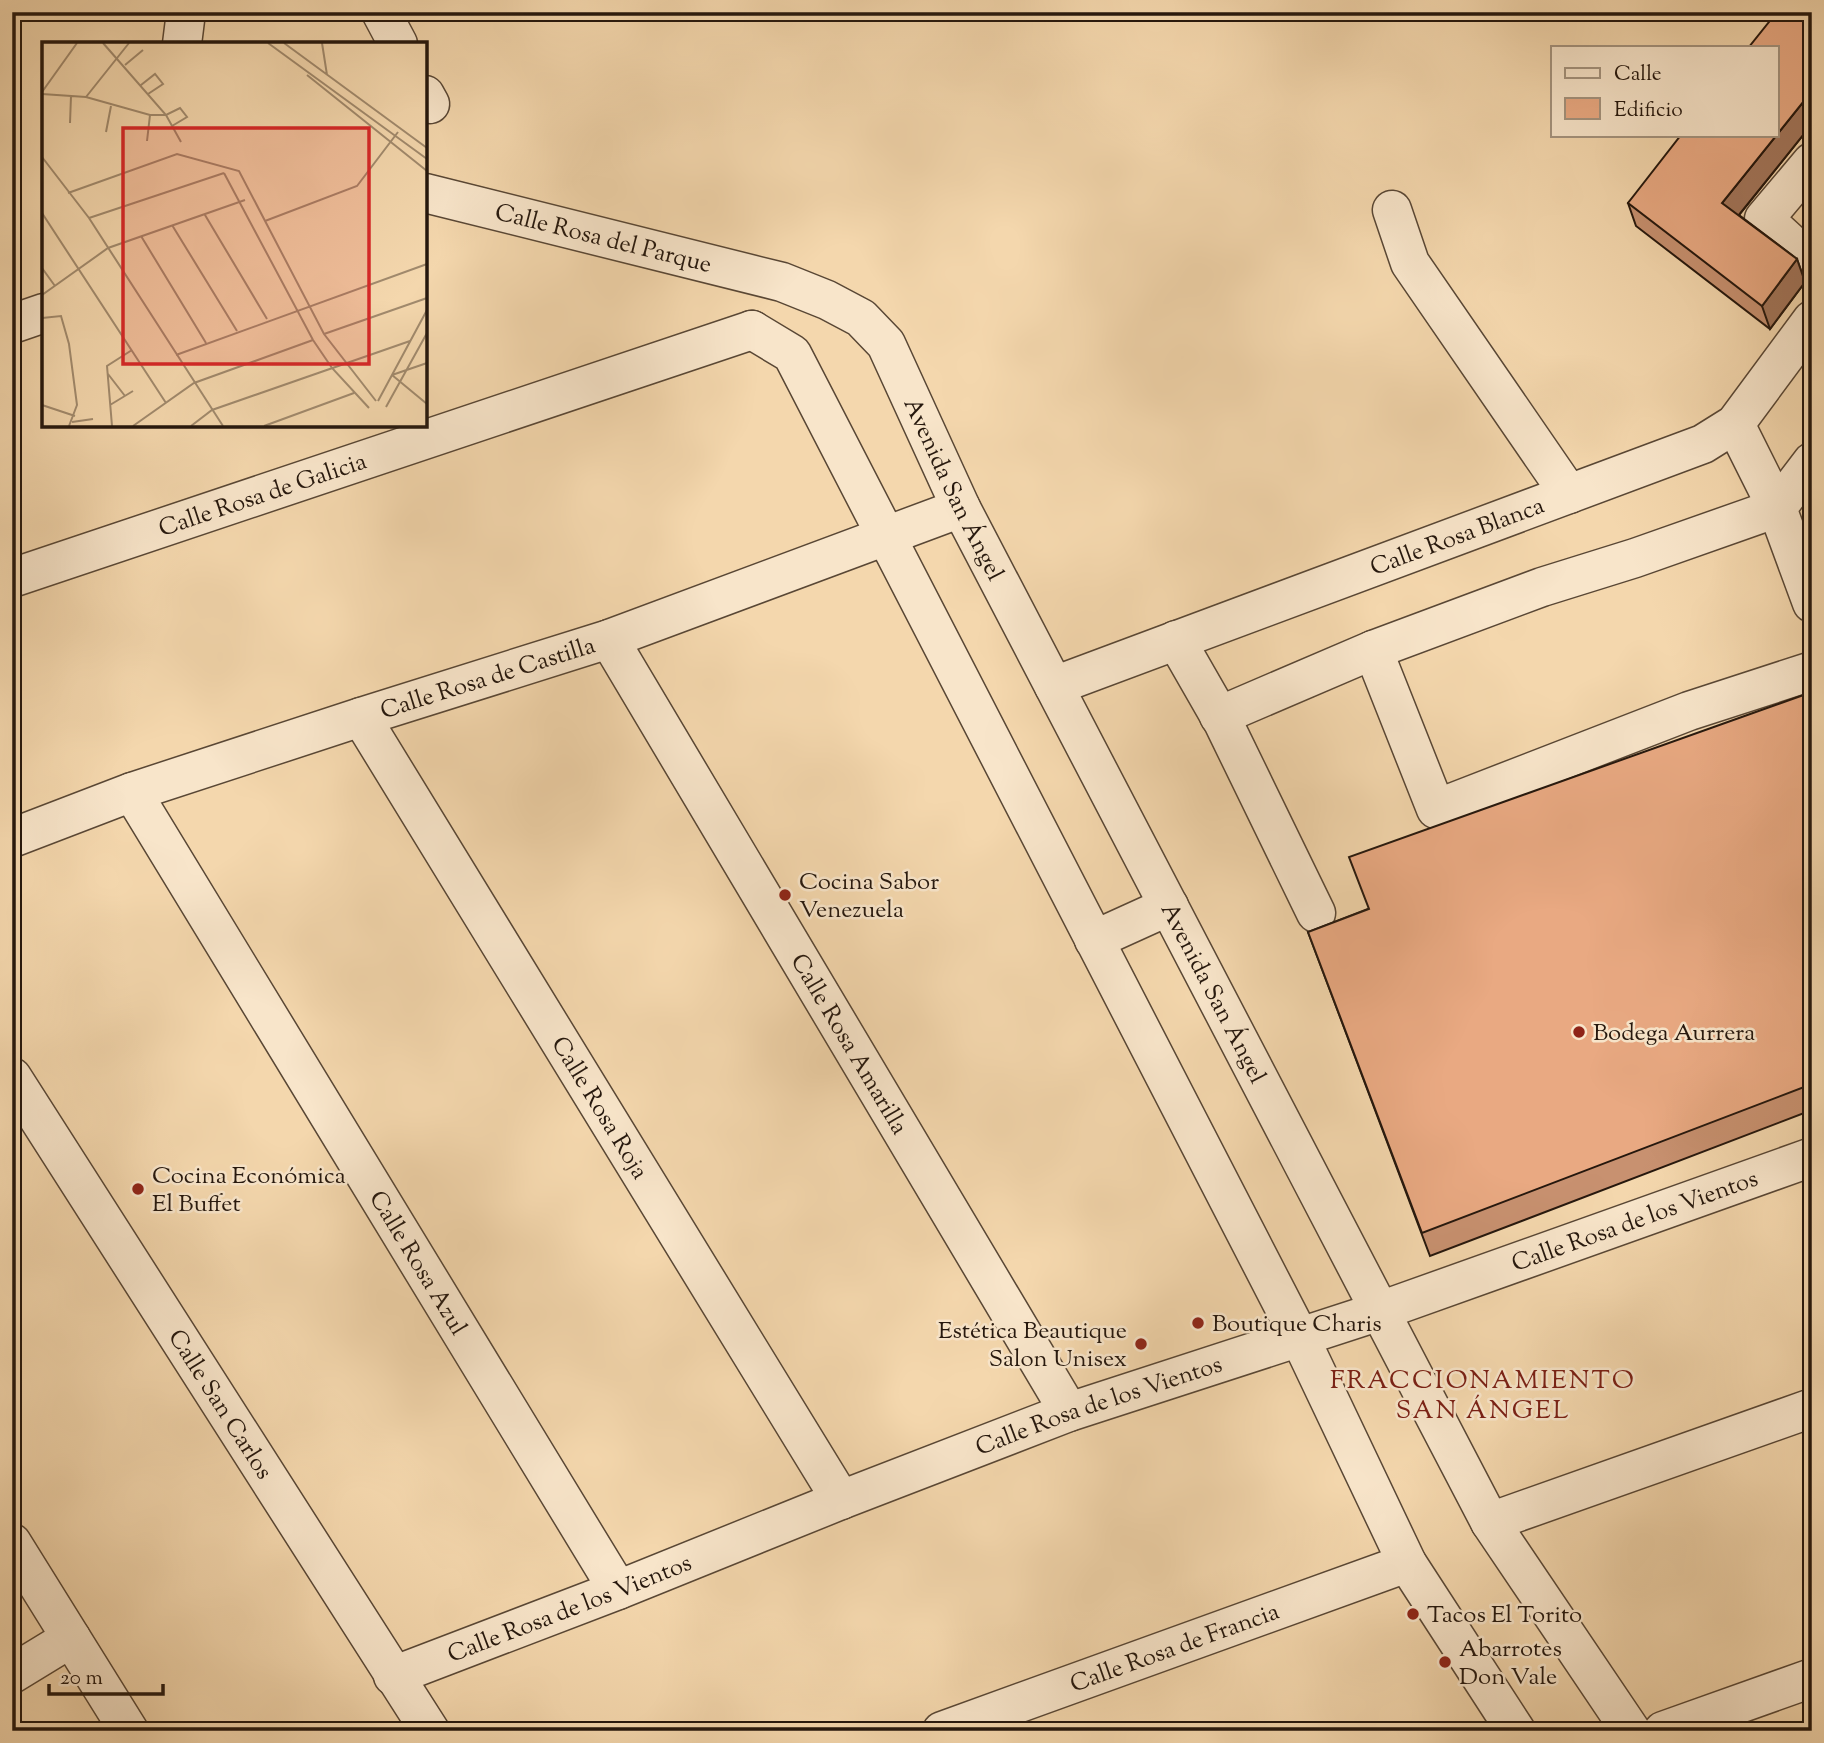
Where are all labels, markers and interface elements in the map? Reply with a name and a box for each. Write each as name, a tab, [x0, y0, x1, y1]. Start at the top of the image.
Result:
inset map	[42, 42, 427, 427]
legend	[1551, 46, 1778, 136]
text: Calle	[1614, 60, 1662, 90]
text: Edificio	[1614, 96, 1683, 126]
street label: Calle Rosa del Parque	[491, 196, 715, 283]
street label: Avenida San Ángel	[894, 393, 1011, 587]
street label: Calle Rosa de Galicia	[154, 445, 371, 547]
street label: Calle Rosa Blanca	[1366, 490, 1550, 586]
street label: Calle Rosa de Castilla	[376, 629, 600, 729]
place label: Cocina Sabor Venezuela	[799, 866, 939, 928]
marker: Cocina Sabor Venezuela	[777, 887, 793, 903]
street label: Avenida San Ángel	[1151, 897, 1273, 1090]
street label: Calle Rosa Amarilla	[781, 948, 915, 1142]
place label: Bodega Aurrera	[1593, 1017, 1755, 1051]
marker: Bodega Aurrera	[1571, 1024, 1587, 1040]
street label: Calle Rosa Roja	[542, 1031, 656, 1187]
place label: Cocina Económica El Buffet	[152, 1160, 346, 1222]
street label: Calle Rosa de los Vientos	[1507, 1163, 1763, 1282]
marker: Cocina Económica El Buffet	[130, 1181, 146, 1197]
street label: Calle Rosa Azul	[360, 1185, 474, 1343]
place label: Boutique Charis	[1212, 1308, 1382, 1342]
place label: Estética Beautique Salon Unisex	[938, 1315, 1127, 1377]
marker: Boutique Charis	[1190, 1315, 1206, 1331]
street label: Calle San Carlos	[159, 1323, 280, 1487]
marker: Estética Beautique Salon Unisex	[1133, 1336, 1149, 1352]
street label: Calle Rosa de los Vientos	[971, 1348, 1227, 1466]
district label: FRACCIONAMIENTO SAN ÁNGEL	[1330, 1363, 1636, 1430]
street label: Calle Rosa de los Vientos	[443, 1547, 697, 1673]
street label: Calle Rosa de Francia	[1066, 1596, 1284, 1702]
place label: Tacos El Torito	[1427, 1599, 1582, 1633]
marker: Tacos El Torito	[1405, 1606, 1421, 1622]
place label: Abarrotes Don Vale	[1459, 1633, 1562, 1695]
scale bar	[49, 1652, 163, 1696]
marker: Abarrotes Don Vale	[1437, 1654, 1453, 1670]
text: 20 m	[60, 1664, 103, 1694]

